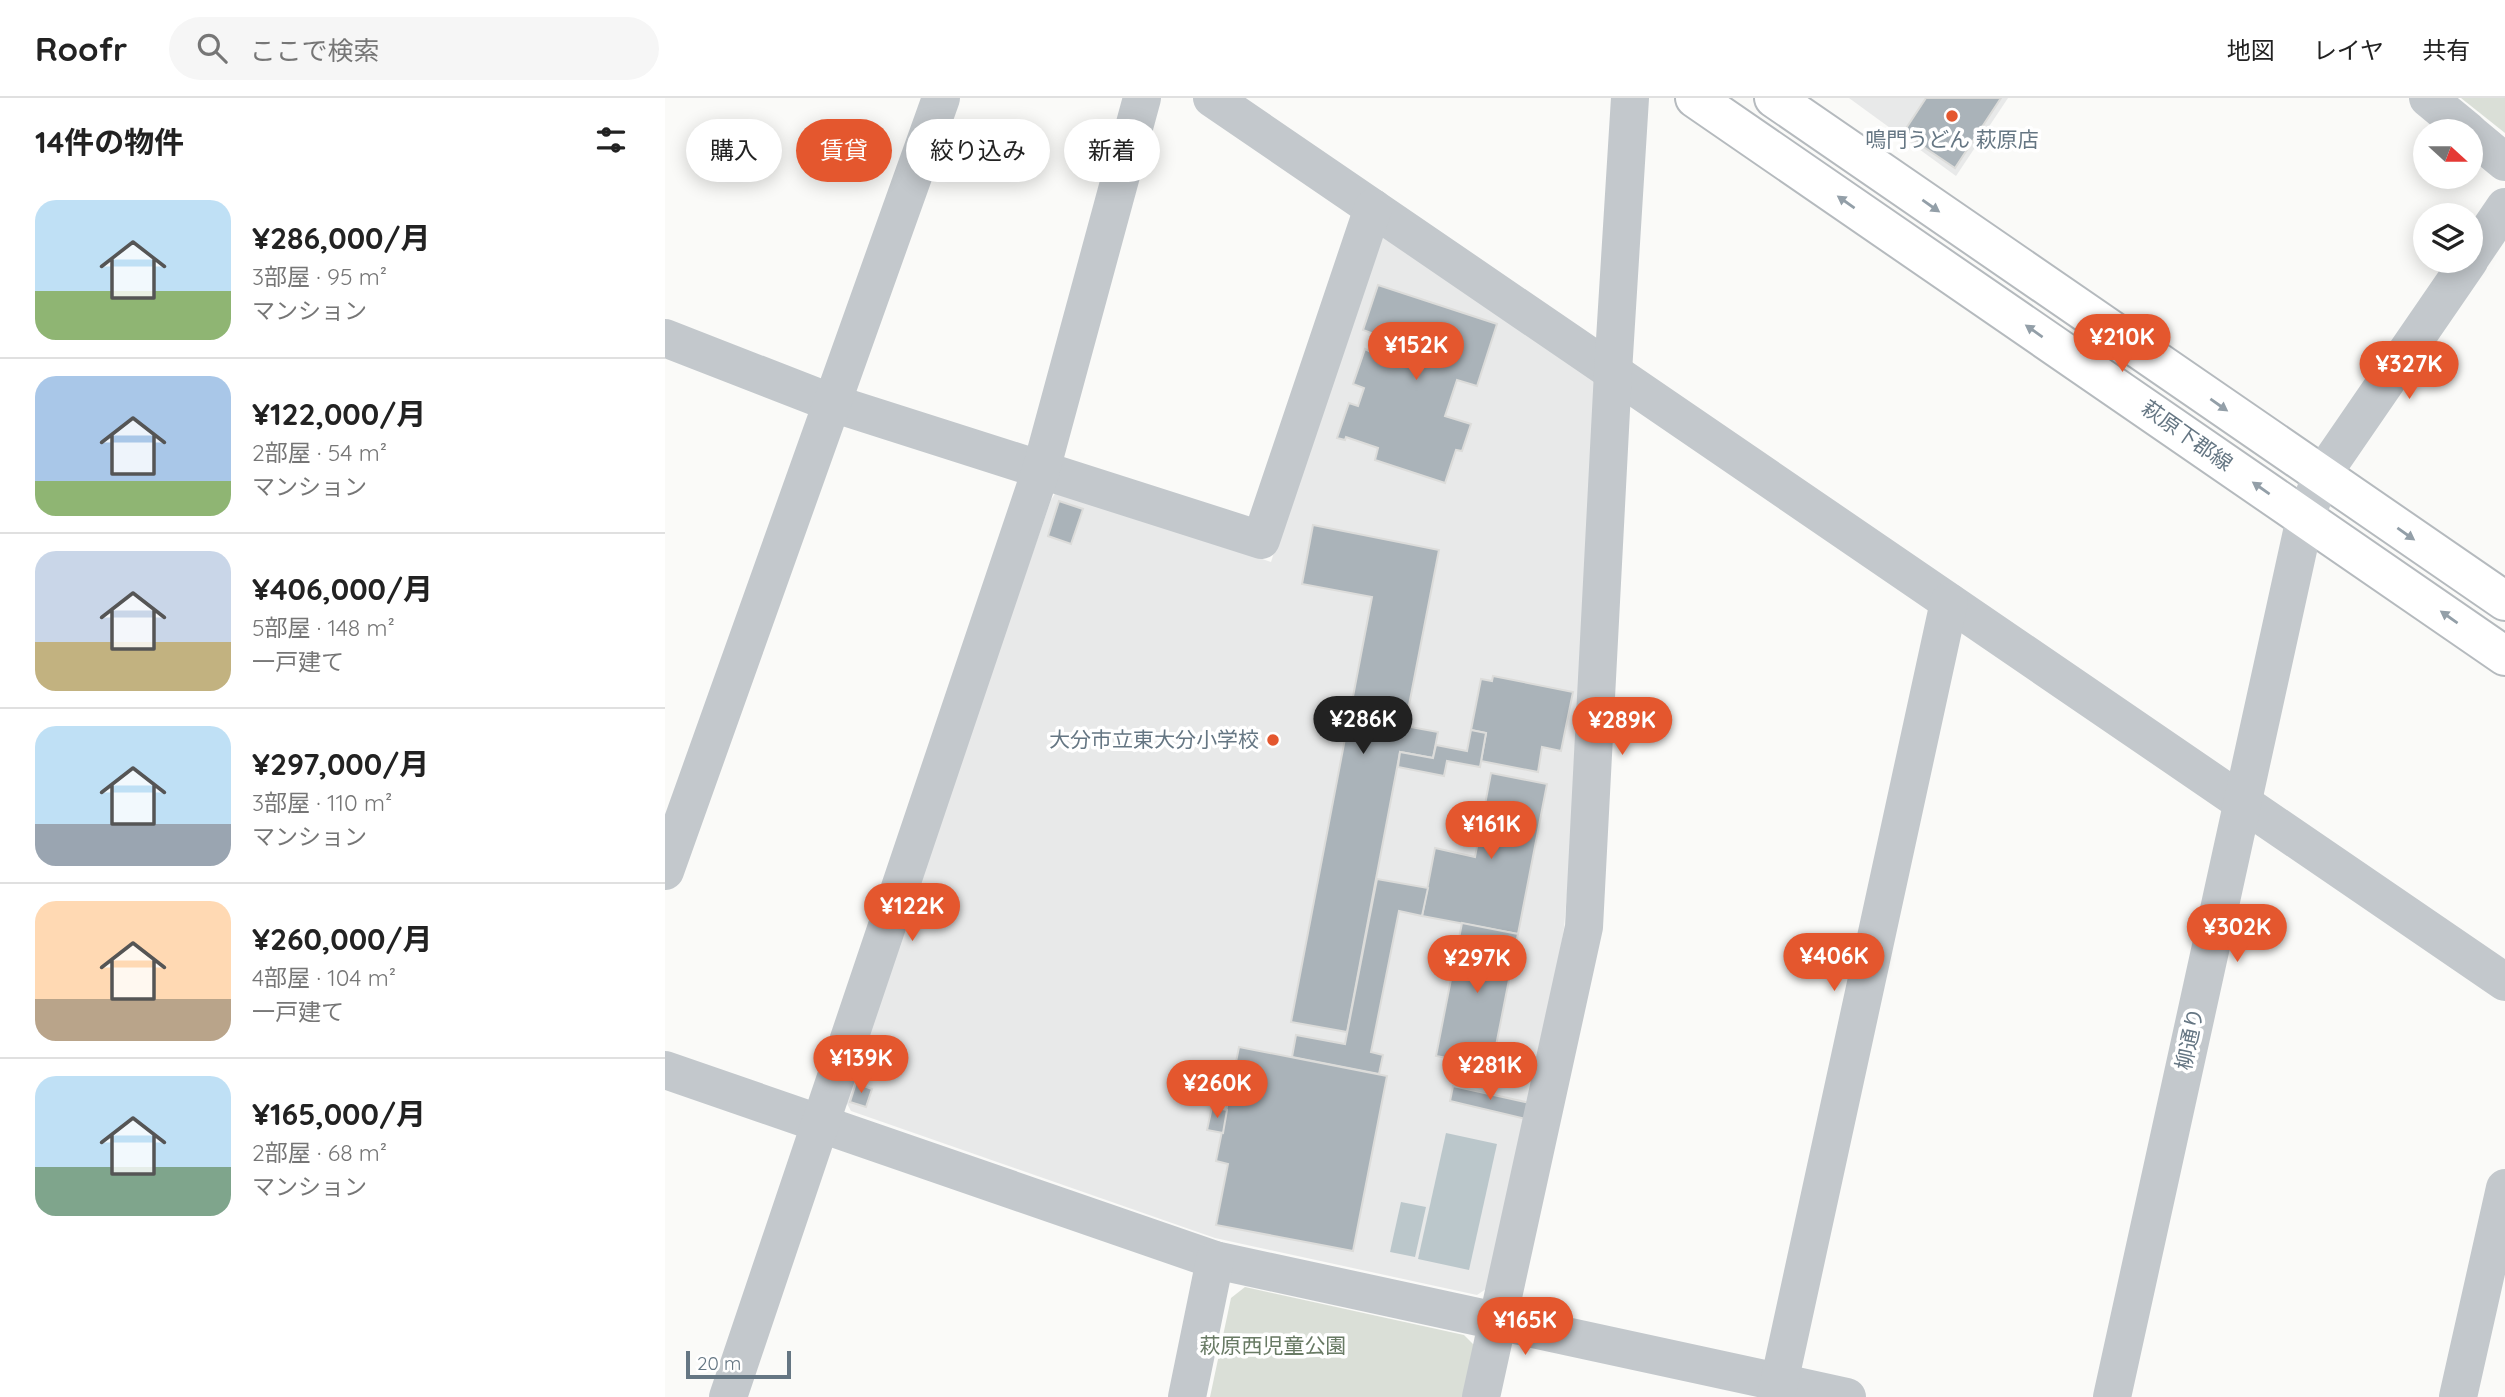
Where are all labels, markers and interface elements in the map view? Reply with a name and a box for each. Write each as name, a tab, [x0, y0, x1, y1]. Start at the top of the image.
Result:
search box	[169, 17, 659, 80]
text: Roofr	[35, 28, 127, 69]
icon: search	[193, 29, 231, 67]
text: ここで検索	[249, 34, 379, 67]
text: 地図	[2227, 35, 2275, 65]
text: レイヤ	[2313, 35, 2384, 65]
text: 共有	[2422, 35, 2470, 65]
marker: 鳴門うどん 萩原店	[1944, 108, 1960, 124]
chip: 購入	[686, 119, 782, 182]
chip: 賃貸	[796, 119, 892, 182]
chip: 絞り込み	[906, 119, 1050, 182]
chip: 新着	[1064, 119, 1160, 182]
north arrow	[2413, 119, 2483, 189]
map controls	[2413, 119, 2483, 273]
icon: filters	[592, 121, 630, 159]
text: 14件の物件	[35, 123, 184, 161]
place label: 鳴門うどん 萩原店	[1865, 126, 2039, 152]
one-way arrow	[1837, 195, 1855, 209]
one-way arrow	[1922, 199, 1940, 213]
button: layers	[2413, 203, 2483, 273]
text: ¥286,000/月	[252, 219, 431, 257]
icon: home	[91, 228, 175, 312]
text: 3部屋 · 95 m²	[252, 262, 387, 291]
text: マンション	[252, 296, 367, 325]
pin: ¥210K	[2073, 314, 2171, 374]
pin: ¥152K	[1367, 322, 1465, 382]
text: ¥210K	[2090, 322, 2154, 351]
one-way arrow	[2025, 324, 2043, 338]
text: ¥152K	[1384, 330, 1448, 359]
pin: ¥327K	[2360, 342, 2458, 401]
text: ¥327K	[2376, 349, 2442, 378]
street label: 萩原下郡線	[2137, 394, 2238, 476]
text: ¥122,000/月	[252, 395, 426, 433]
one-way arrow	[2210, 398, 2228, 412]
icon: home	[91, 404, 175, 488]
text: 2部屋 · 54 m²	[252, 438, 387, 467]
text: マンション	[252, 472, 367, 501]
one-way arrow	[2252, 482, 2271, 495]
one-way arrow	[2396, 527, 2416, 540]
text: ¥406,000/月	[252, 570, 433, 608]
icon: home	[91, 579, 175, 663]
one-way arrow	[2440, 610, 2458, 624]
text: 5部屋 · 148 m²	[252, 613, 395, 642]
text: 一戸建て	[252, 647, 344, 676]
pin: ¥286K	[1314, 696, 1412, 756]
pin: ¥289K	[1573, 698, 1671, 757]
text: ¥286K	[1329, 704, 1397, 733]
text: ¥289K	[1588, 705, 1656, 734]
place label: 大分市立東大分小学校	[1049, 726, 1259, 752]
marker: 大分市立東大分小学校	[1265, 732, 1281, 748]
text: ¥297,000/月	[252, 745, 429, 783]
icon: home	[91, 754, 175, 838]
text: 3部屋 · 110 m²	[252, 788, 392, 817]
pin: ¥161K	[1442, 802, 1540, 861]
text: ¥161K	[1462, 809, 1520, 838]
text: マンション	[252, 822, 367, 851]
pin: ¥122K	[863, 884, 961, 943]
text: ¥122K	[880, 891, 944, 920]
pin: ¥302K	[2188, 904, 2286, 964]
text: ¥302K	[2203, 912, 2271, 941]
text: ¥260,000/月	[252, 920, 433, 958]
icon: home	[91, 929, 175, 1013]
pin: ¥406K	[1785, 934, 1883, 993]
pin: ¥297K	[1428, 936, 1526, 995]
text: ¥406K	[1799, 941, 1869, 970]
text: ¥297K	[1444, 943, 1510, 972]
text: 4部屋 · 104 m²	[252, 963, 396, 992]
text: 一戸建て	[252, 997, 344, 1026]
street label: 柳通り	[2170, 1005, 2208, 1072]
pin: ¥139K	[812, 1035, 910, 1095]
pin: ¥281K	[1441, 1042, 1539, 1102]
text: ¥139K	[829, 1043, 893, 1072]
text: ¥281K	[1458, 1050, 1522, 1079]
pin: ¥260K	[1168, 1060, 1266, 1120]
text: ¥260K	[1183, 1068, 1251, 1097]
text: ¥165,000/月	[252, 1095, 426, 1133]
icon: home	[91, 1104, 175, 1188]
text: 2部屋 · 68 m²	[252, 1138, 387, 1167]
text: マンション	[252, 1172, 367, 1201]
pin: ¥165K	[1476, 1298, 1574, 1357]
text: ¥165K	[1493, 1305, 1557, 1334]
park label: 萩原西児童公園	[1200, 1332, 1347, 1358]
scale bar	[686, 1348, 791, 1380]
text: 20 m	[697, 1351, 741, 1375]

